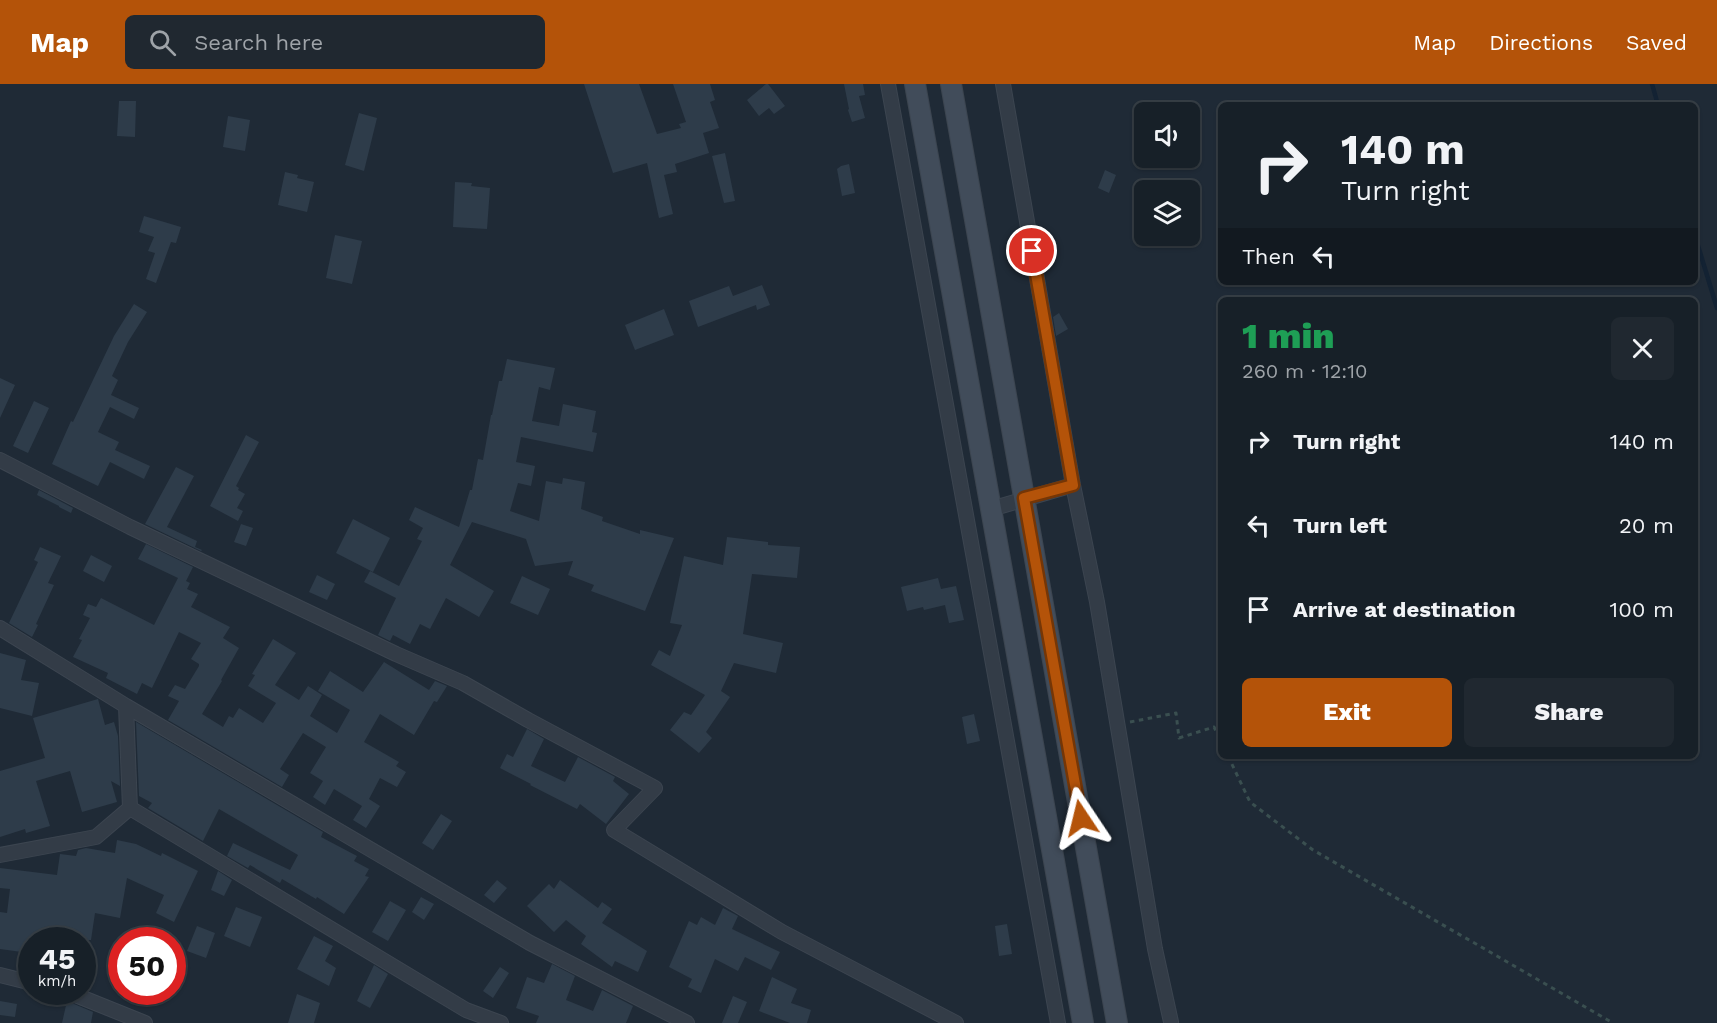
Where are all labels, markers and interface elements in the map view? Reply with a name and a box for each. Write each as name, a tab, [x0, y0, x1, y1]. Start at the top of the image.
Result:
search box	[125, 15, 545, 69]
text: Map	[30, 26, 89, 59]
icon: search	[146, 26, 179, 59]
text: Search here	[194, 30, 323, 55]
text: Map	[1413, 30, 1456, 55]
text: Directions	[1489, 30, 1593, 55]
text: Saved	[1626, 30, 1687, 55]
map controls	[1134, 102, 1200, 246]
button: sound	[1134, 102, 1200, 168]
text: 140 m	[1341, 125, 1465, 174]
icon: right	[1242, 126, 1320, 204]
text: Turn right	[1341, 175, 1470, 207]
button: layers	[1134, 180, 1200, 246]
pin	[1006, 225, 1057, 276]
icon: arrive	[1015, 234, 1048, 267]
icon: left	[1307, 240, 1340, 273]
text: Then	[1242, 244, 1295, 269]
text: 1 min	[1242, 315, 1335, 357]
button: close	[1611, 317, 1674, 380]
text: 260 m · 12:10	[1242, 359, 1368, 383]
icon: right	[1242, 425, 1275, 458]
text: Turn right	[1293, 429, 1400, 454]
text: 140 m	[1610, 429, 1674, 454]
icon: left	[1242, 509, 1275, 542]
text: Turn left	[1293, 513, 1387, 538]
text: 20 m	[1619, 513, 1674, 538]
icon: arrive	[1242, 593, 1275, 626]
text: Arrive at destination	[1293, 597, 1516, 622]
text: 100 m	[1610, 597, 1674, 622]
button: Exit	[1242, 678, 1452, 747]
button: Share	[1464, 678, 1674, 747]
position arrow	[1049, 786, 1113, 850]
speed limit sign: 50	[108, 927, 186, 1005]
text: 45	[39, 941, 75, 976]
text: km/h	[38, 972, 76, 990]

